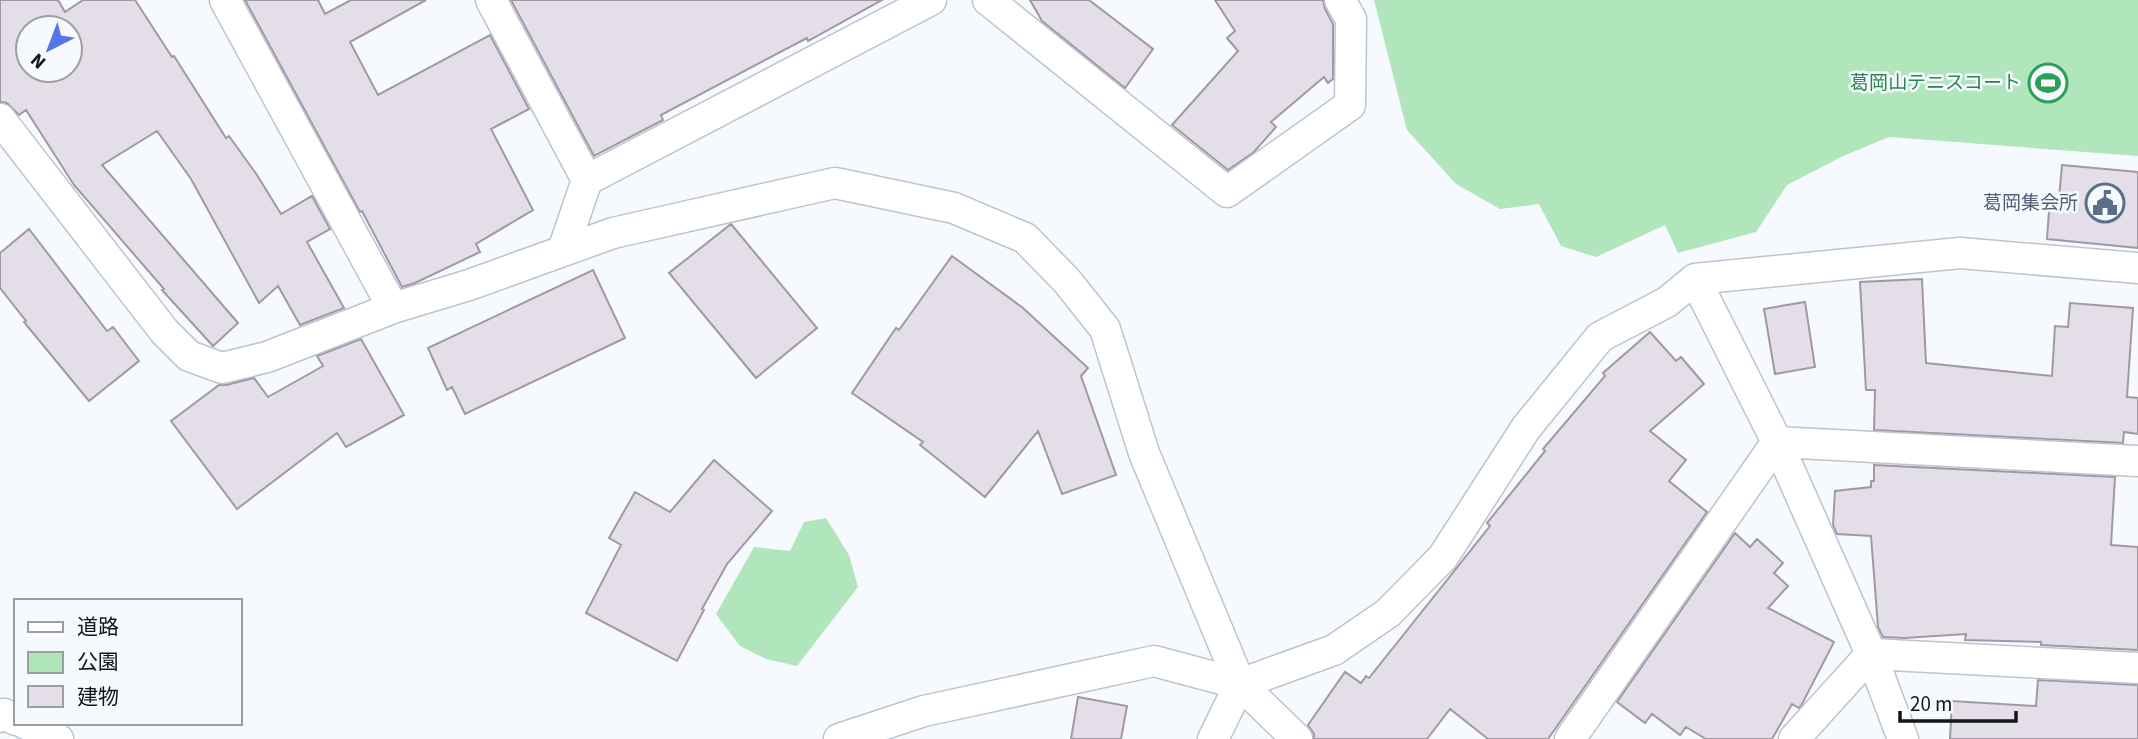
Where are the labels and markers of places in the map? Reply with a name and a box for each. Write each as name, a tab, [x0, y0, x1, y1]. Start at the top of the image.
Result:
sports icon: 葛岡山テニスコート	[2027, 62, 2069, 104]
place label: 葛岡山テニスコート	[1850, 70, 2021, 97]
public building icon: 葛岡集会所	[2084, 182, 2126, 224]
place label: 葛岡集会所	[1983, 190, 2078, 217]

